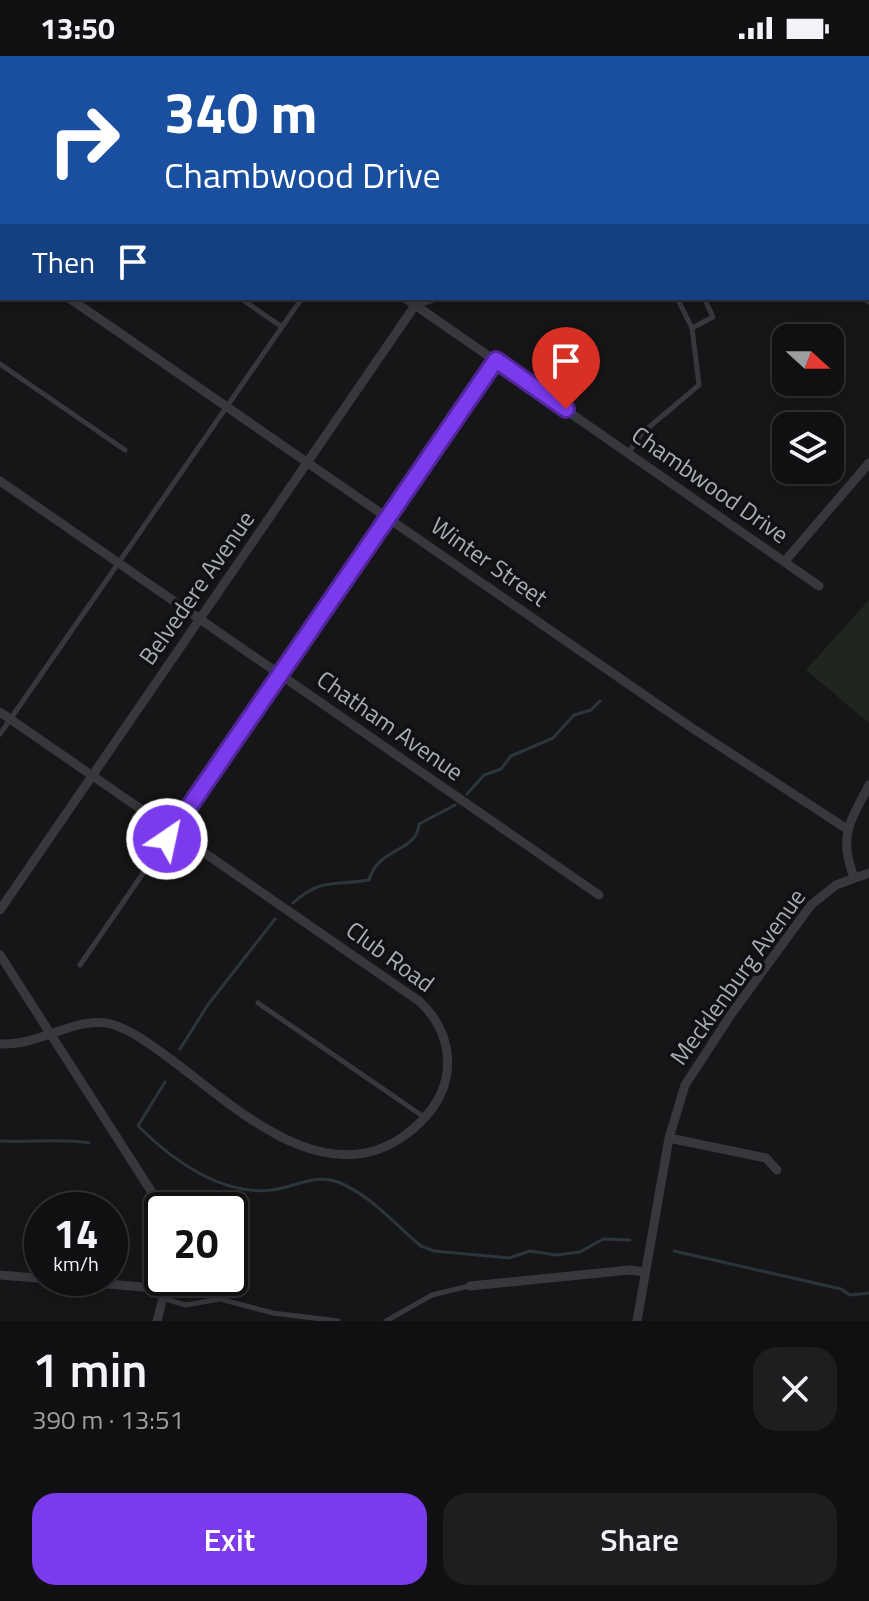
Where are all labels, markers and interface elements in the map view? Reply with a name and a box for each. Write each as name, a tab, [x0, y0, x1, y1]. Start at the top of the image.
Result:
text: 13:50	[40, 5, 115, 51]
text: 340 m	[164, 70, 317, 155]
icon: right	[32, 88, 136, 192]
text: Chambwood Drive	[164, 147, 441, 202]
text: Then	[32, 239, 95, 285]
icon: arrive	[111, 240, 155, 284]
north arrow	[772, 324, 844, 396]
map controls	[772, 324, 844, 484]
pin	[532, 327, 600, 409]
icon: arrive	[544, 339, 588, 383]
button: layers	[772, 412, 844, 484]
street label: Chambwood Drive	[625, 417, 796, 552]
street label: Belvedere Avenue	[129, 503, 263, 672]
street label: Winter Street	[424, 508, 556, 615]
street label: Chatham Avenue	[310, 661, 471, 789]
position arrow	[125, 797, 209, 881]
street label: Mecklenburg Avenue	[661, 881, 814, 1072]
street label: Club Road	[339, 912, 442, 1001]
speed limit sign: 20	[144, 1192, 248, 1296]
text: 14	[54, 1203, 98, 1264]
text: km/h	[53, 1248, 99, 1279]
text: 1 min	[32, 1333, 147, 1406]
button: close	[753, 1347, 837, 1431]
text: 390 m · 13:51	[32, 1400, 184, 1439]
button: Exit	[32, 1493, 427, 1585]
button: Share	[443, 1493, 837, 1585]

